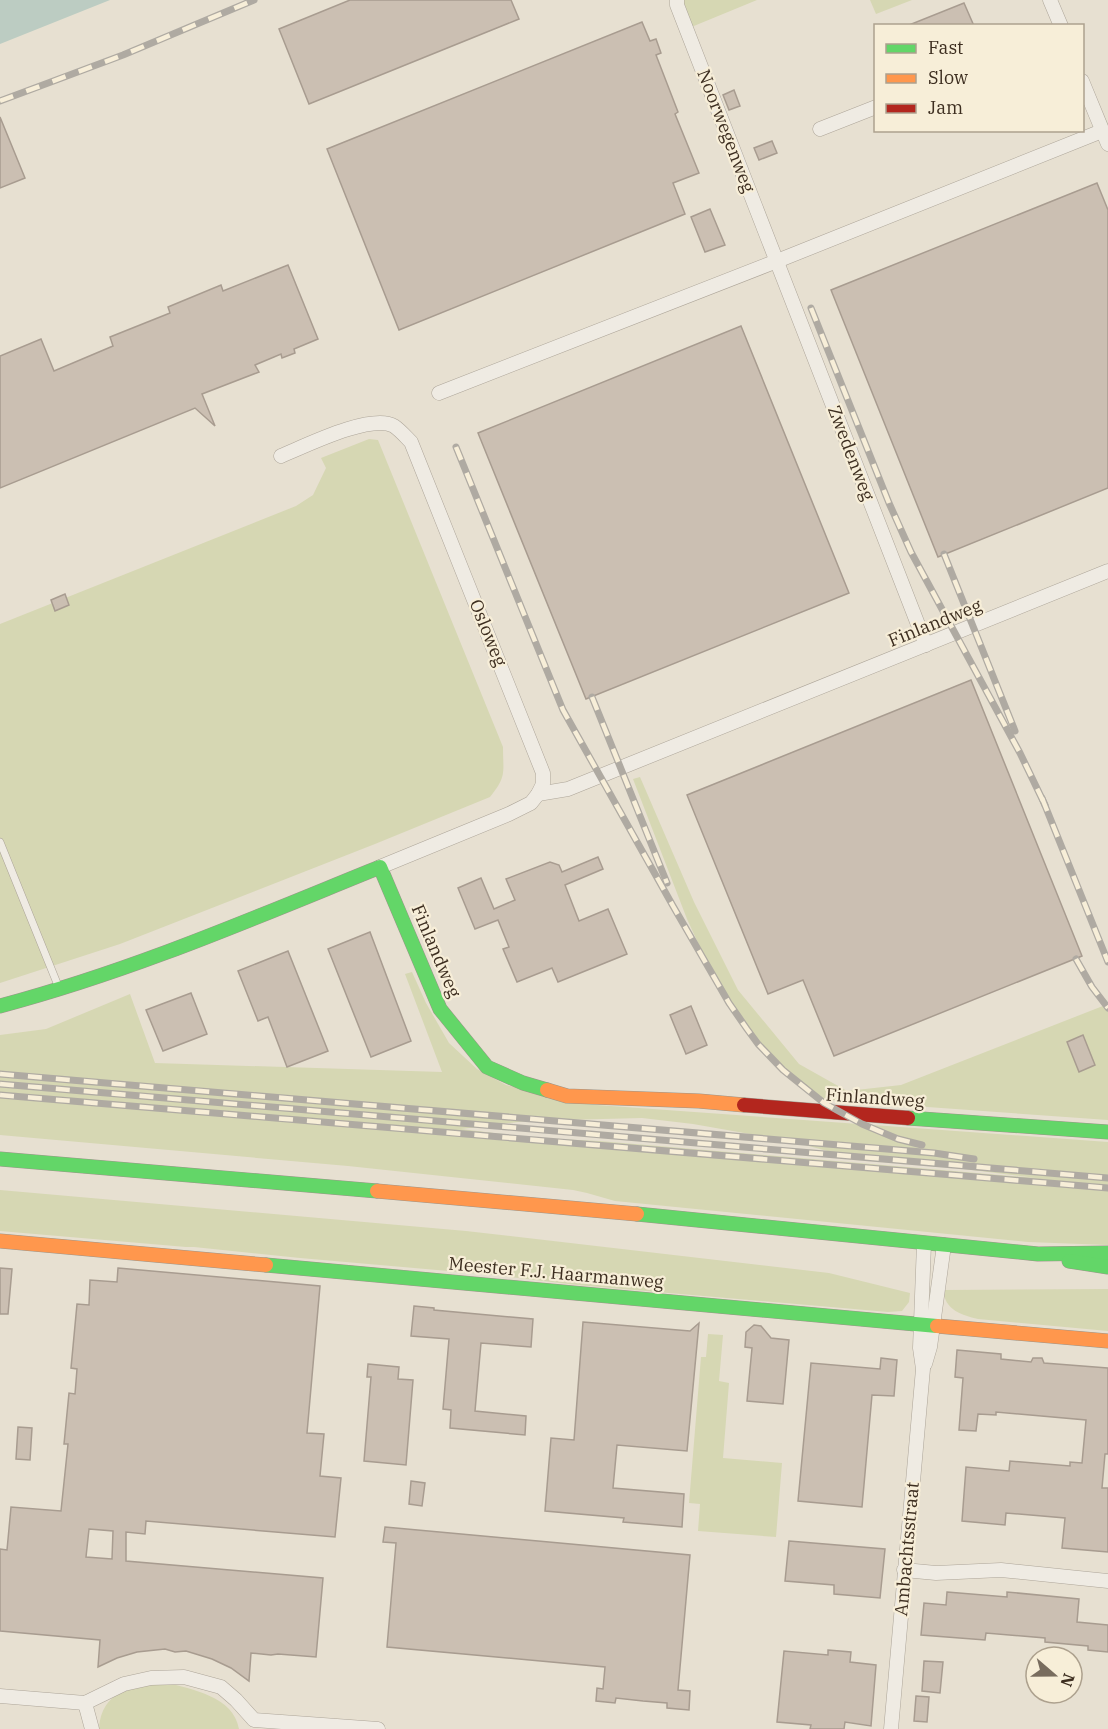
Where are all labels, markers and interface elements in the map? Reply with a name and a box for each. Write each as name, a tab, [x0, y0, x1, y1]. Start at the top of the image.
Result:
legend	[874, 24, 1084, 132]
text: Fast	[928, 36, 963, 59]
street label: Noorwegenweg	[692, 66, 761, 196]
text: Slow	[928, 66, 968, 89]
text: Jam	[928, 96, 963, 119]
street label: Zwedenweg	[823, 402, 880, 504]
street label: Finlandweg	[885, 593, 985, 652]
street label: Osloweg	[465, 596, 512, 670]
street label: Finlandweg	[407, 901, 466, 1001]
street label: Finlandweg	[825, 1083, 925, 1112]
street label: Meester F.J. Haarmanweg	[447, 1252, 665, 1293]
street label: Ambachtsstraat	[889, 1481, 924, 1617]
north arrow	[1024, 1645, 1084, 1705]
text: N	[1057, 1671, 1080, 1689]

